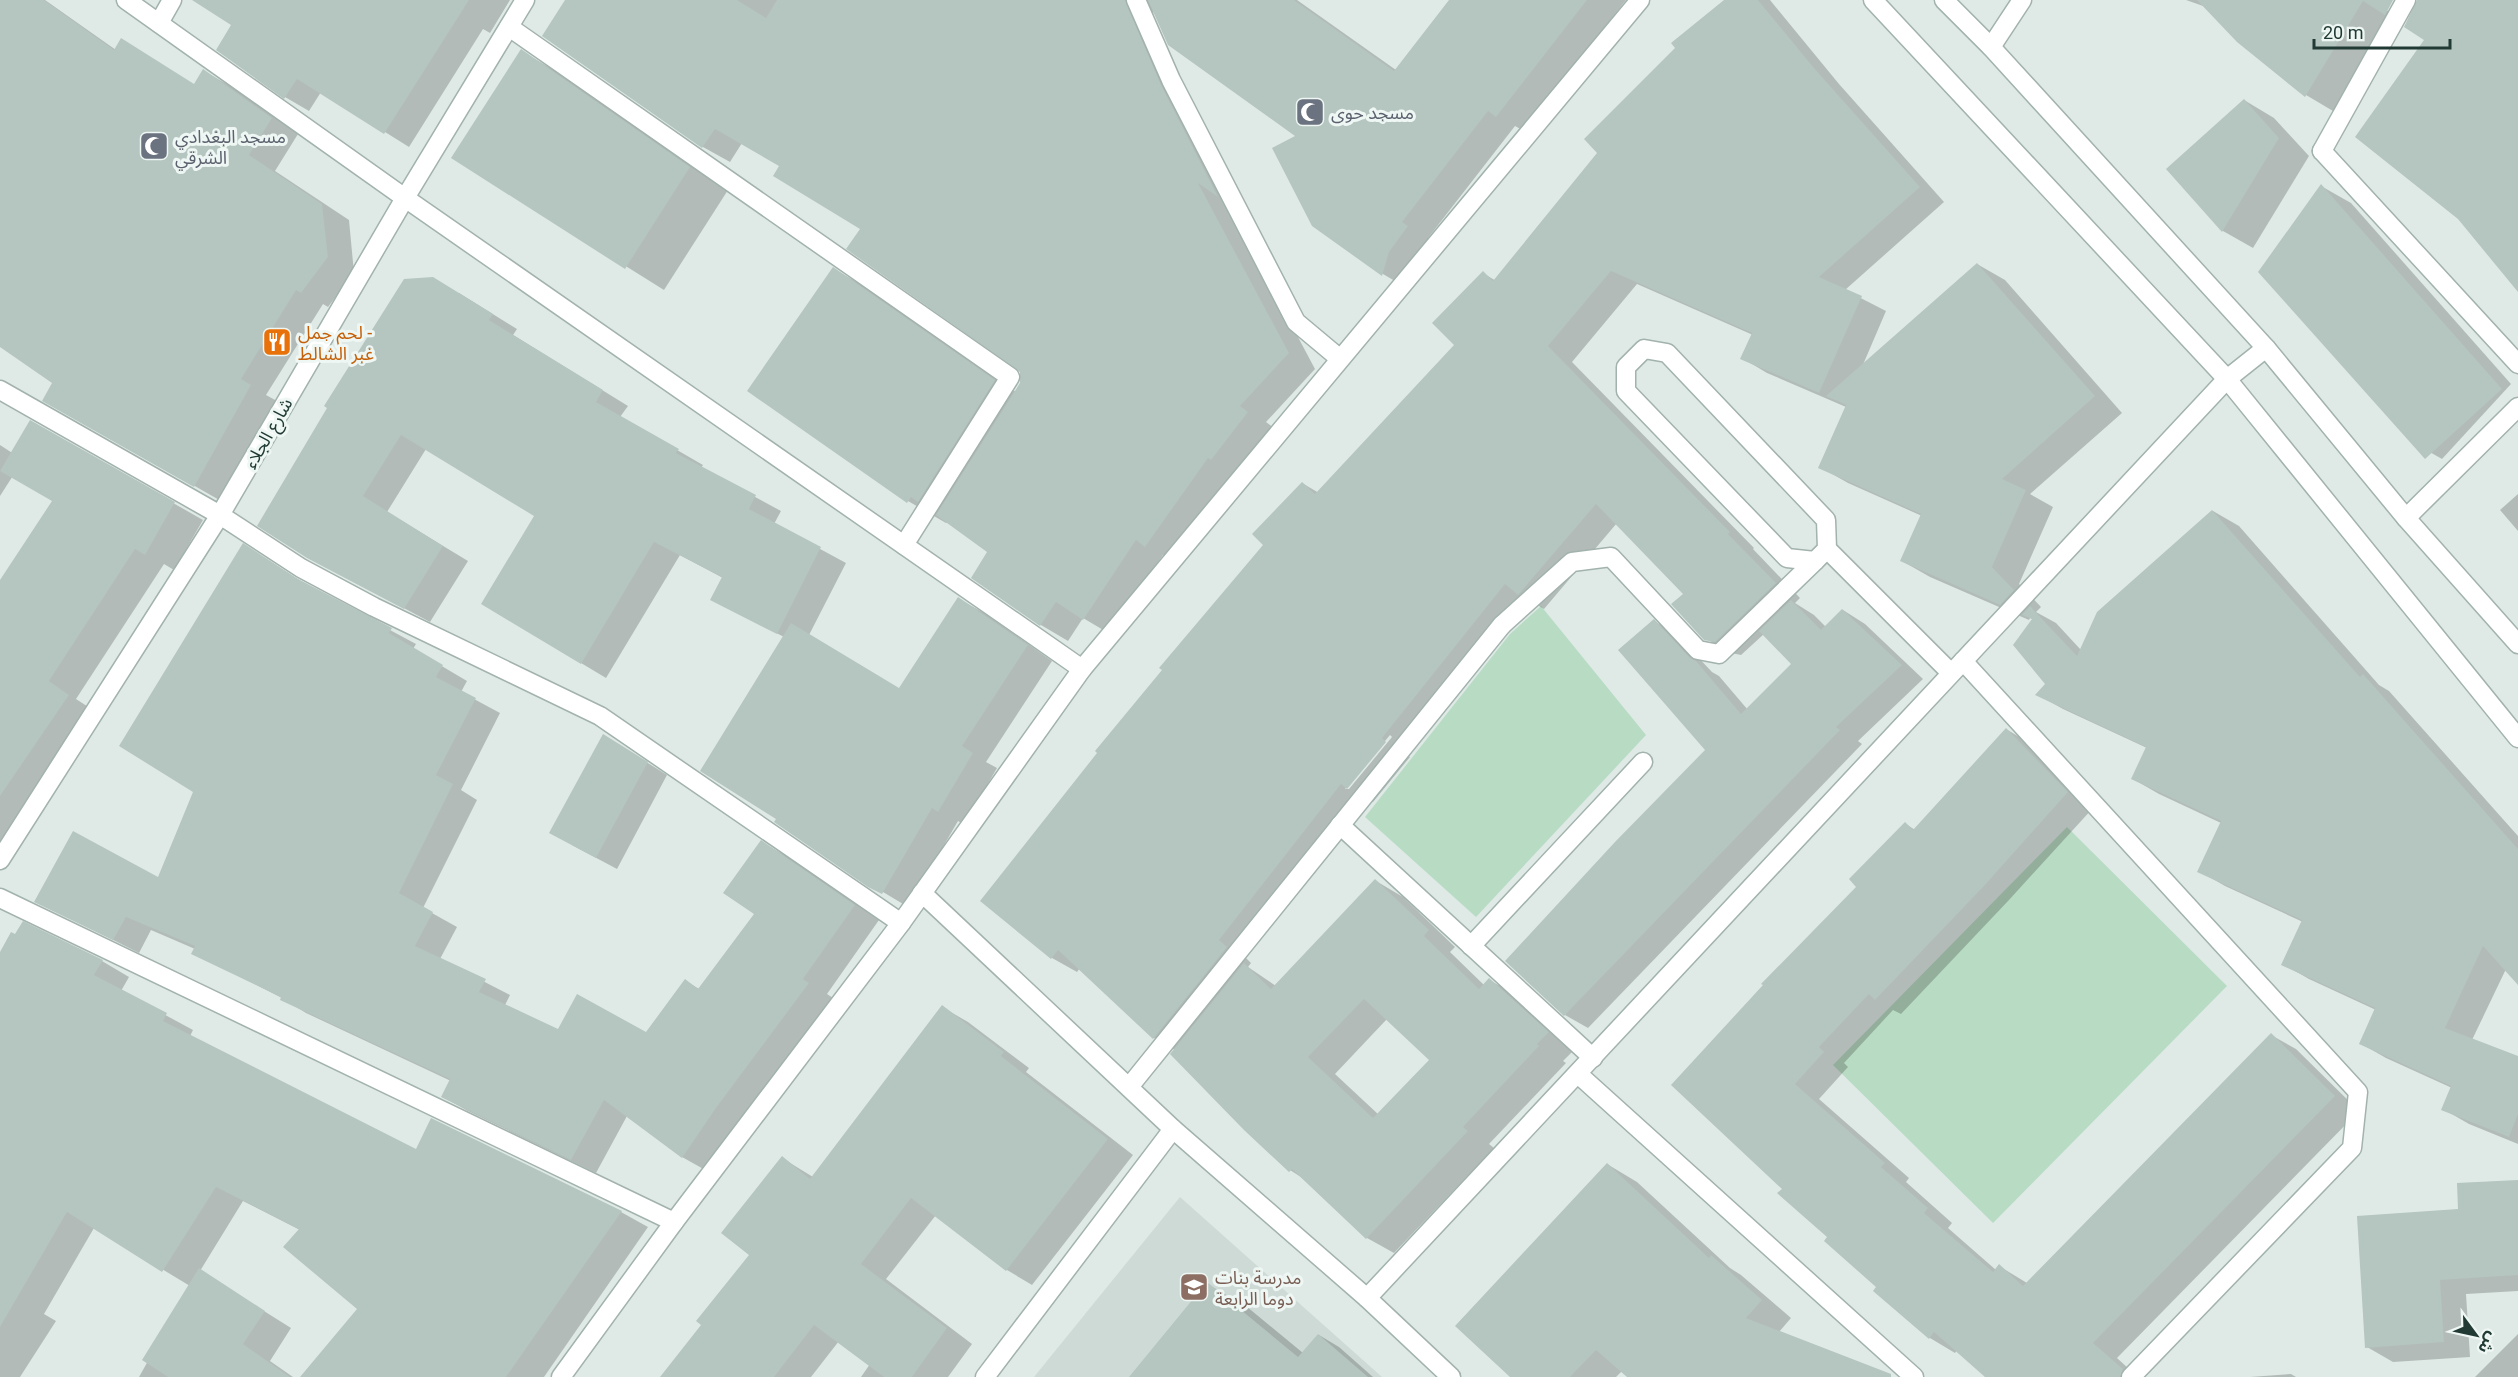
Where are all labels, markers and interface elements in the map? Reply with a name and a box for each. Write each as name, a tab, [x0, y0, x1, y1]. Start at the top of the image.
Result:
scale bar	[2314, 12, 2450, 50]
text: 20 m	[2323, 22, 2363, 43]
mosque icon: مسجد حوى	[1294, 96, 1326, 128]
place label: مسجد حوى	[1331, 102, 1414, 124]
place label: مسجد البغدادي الشرقي	[175, 126, 286, 171]
mosque icon: مسجد البغدادي الشرقي	[138, 130, 170, 162]
place label: لحم جمل - غبر الشالط	[298, 322, 374, 365]
restaurant icon: لحم جمل - غبر الشالط	[261, 326, 293, 358]
street label: شارع الجلاء	[239, 394, 300, 474]
place label: مدرسة بنات دوما الرابعة	[1215, 1267, 1302, 1310]
school or university icon: مدرسة بنات دوما الرابعة	[1178, 1271, 1210, 1303]
north arrow	[2446, 1305, 2506, 1365]
text: ش	[2474, 1329, 2502, 1357]

